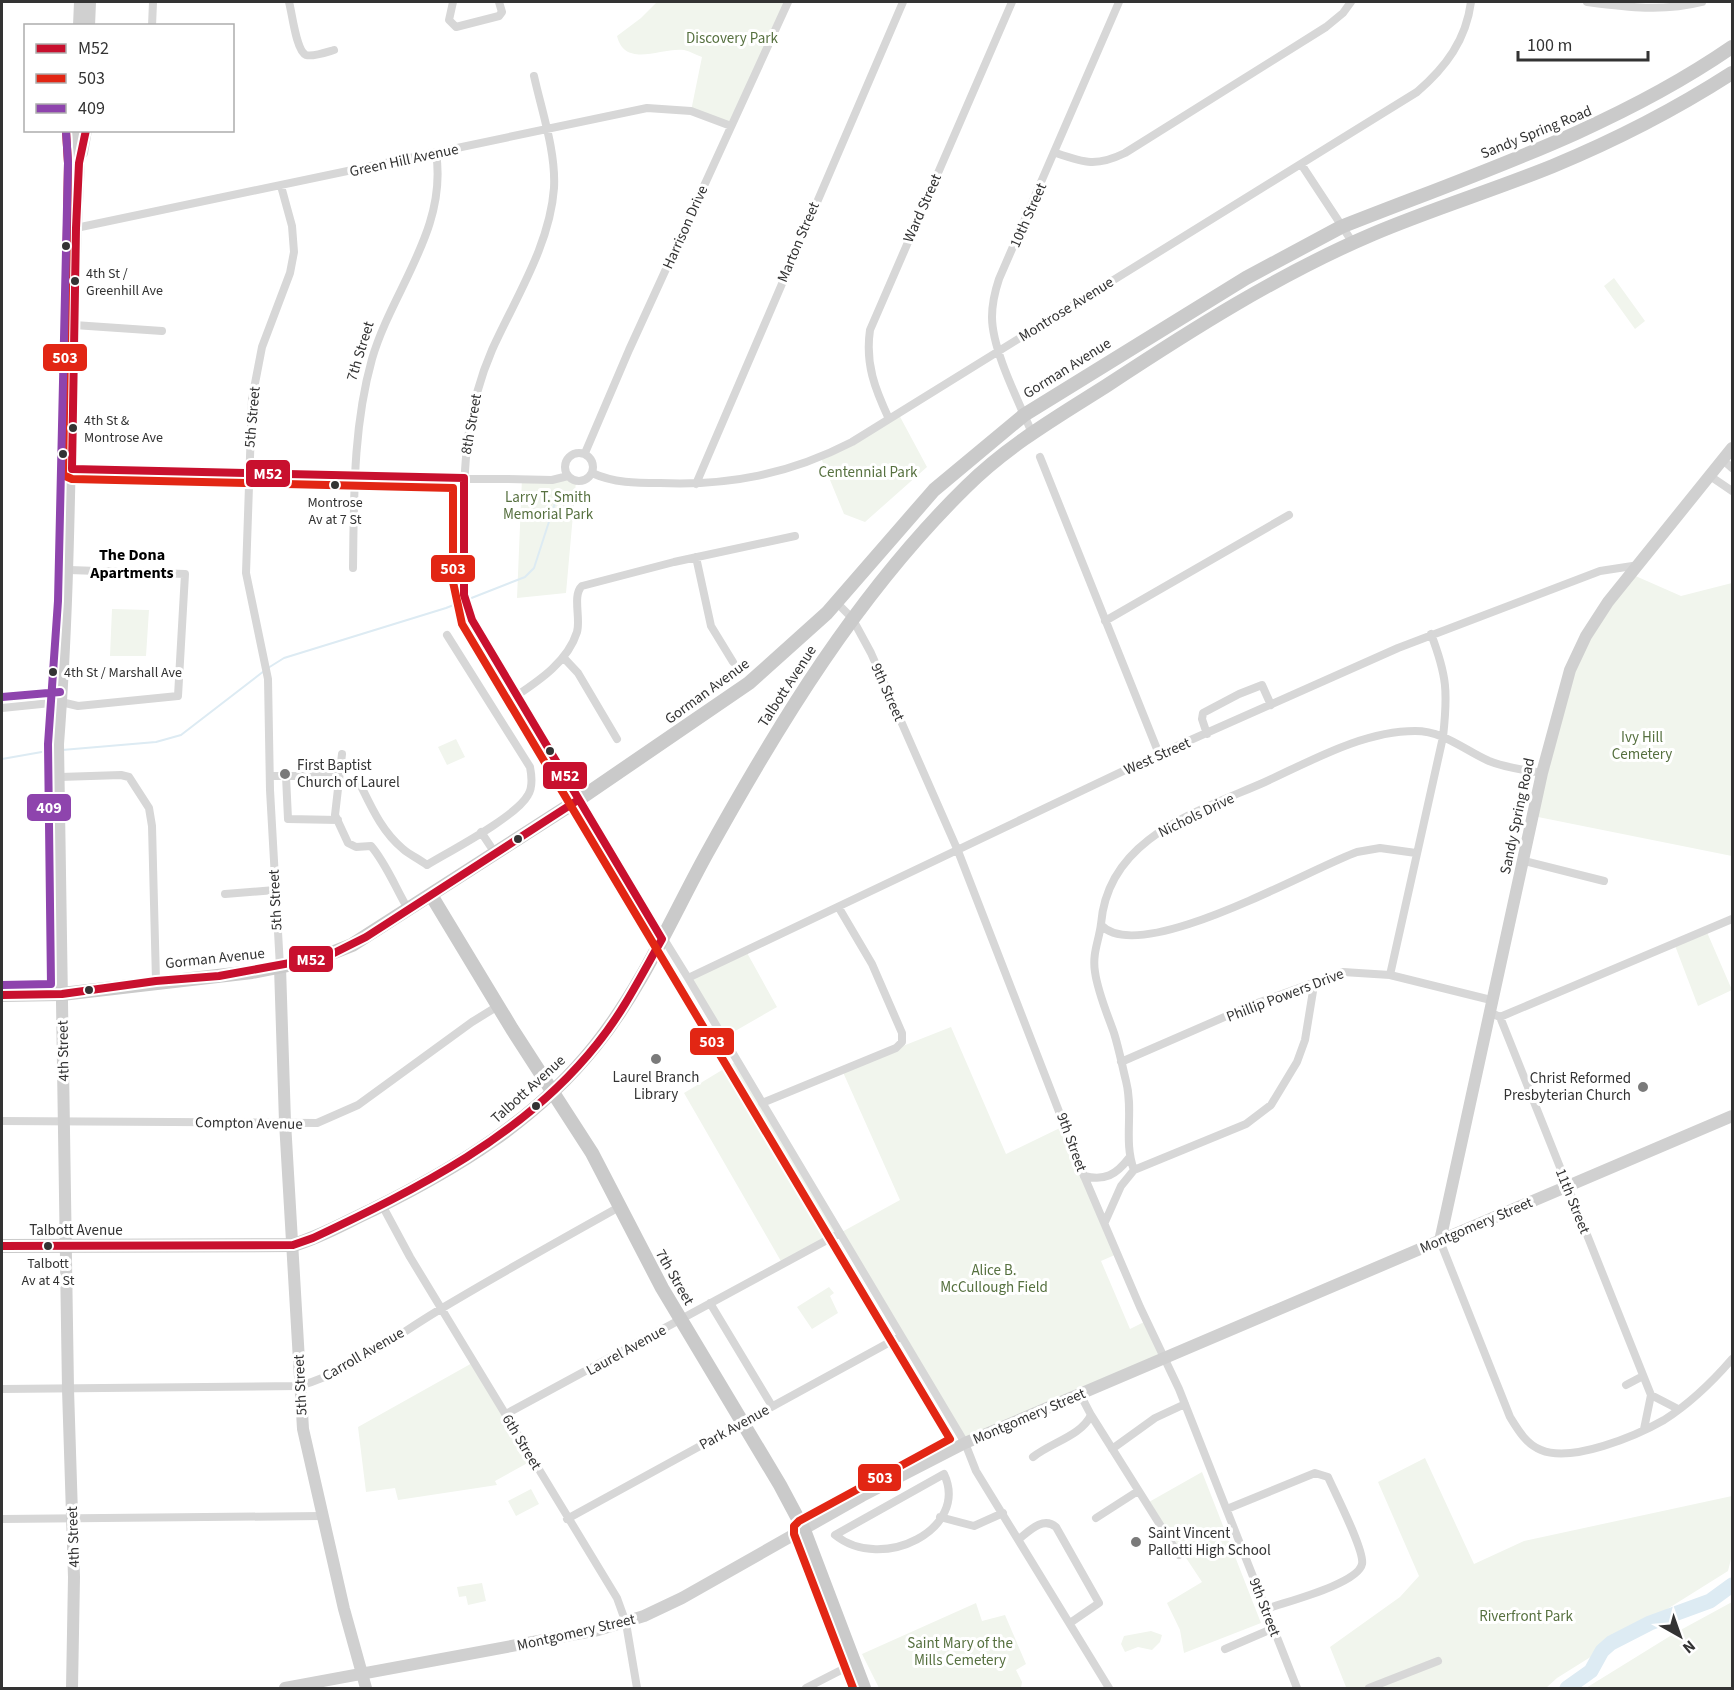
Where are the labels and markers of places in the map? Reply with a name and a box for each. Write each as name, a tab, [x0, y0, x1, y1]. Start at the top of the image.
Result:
unlabelled marker	[60, 240, 72, 252]
place label: 4th St / Greenhill Ave	[86, 264, 163, 301]
marker: 4th St / Greenhill Ave	[69, 275, 81, 287]
place label: 4th St & Montrose Ave	[84, 411, 163, 448]
marker: 4th St & Montrose Ave	[67, 422, 79, 434]
unlabelled marker	[57, 448, 69, 460]
marker: Montrose Av at 7 St	[329, 479, 341, 491]
place label: Montrose Av at 7 St	[307, 493, 363, 530]
place label: 4th St / Marshall Ave	[64, 663, 182, 683]
marker: 4th St / Marshall Ave	[47, 666, 59, 678]
unlabelled marker	[544, 745, 556, 757]
place label: First Baptist Church of Laurel	[297, 755, 400, 793]
marker: First Baptist Church of Laurel	[278, 767, 292, 781]
unlabelled marker	[512, 833, 524, 845]
unlabelled marker	[83, 984, 95, 996]
marker: Laurel Branch Library	[649, 1052, 663, 1066]
place label: Laurel Branch Library	[613, 1067, 699, 1105]
place label: Christ Reformed Presbyterian Church	[1504, 1068, 1631, 1106]
marker: Christ Reformed Presbyterian Church	[1636, 1080, 1650, 1094]
unlabelled marker	[530, 1100, 542, 1112]
marker: Talbott Av at 4 St	[42, 1240, 54, 1252]
place label: Talbott Av at 4 St	[22, 1254, 75, 1291]
place label: Saint Vincent Pallotti High School	[1148, 1523, 1271, 1561]
marker: Saint Vincent Pallotti High School	[1129, 1535, 1143, 1549]

